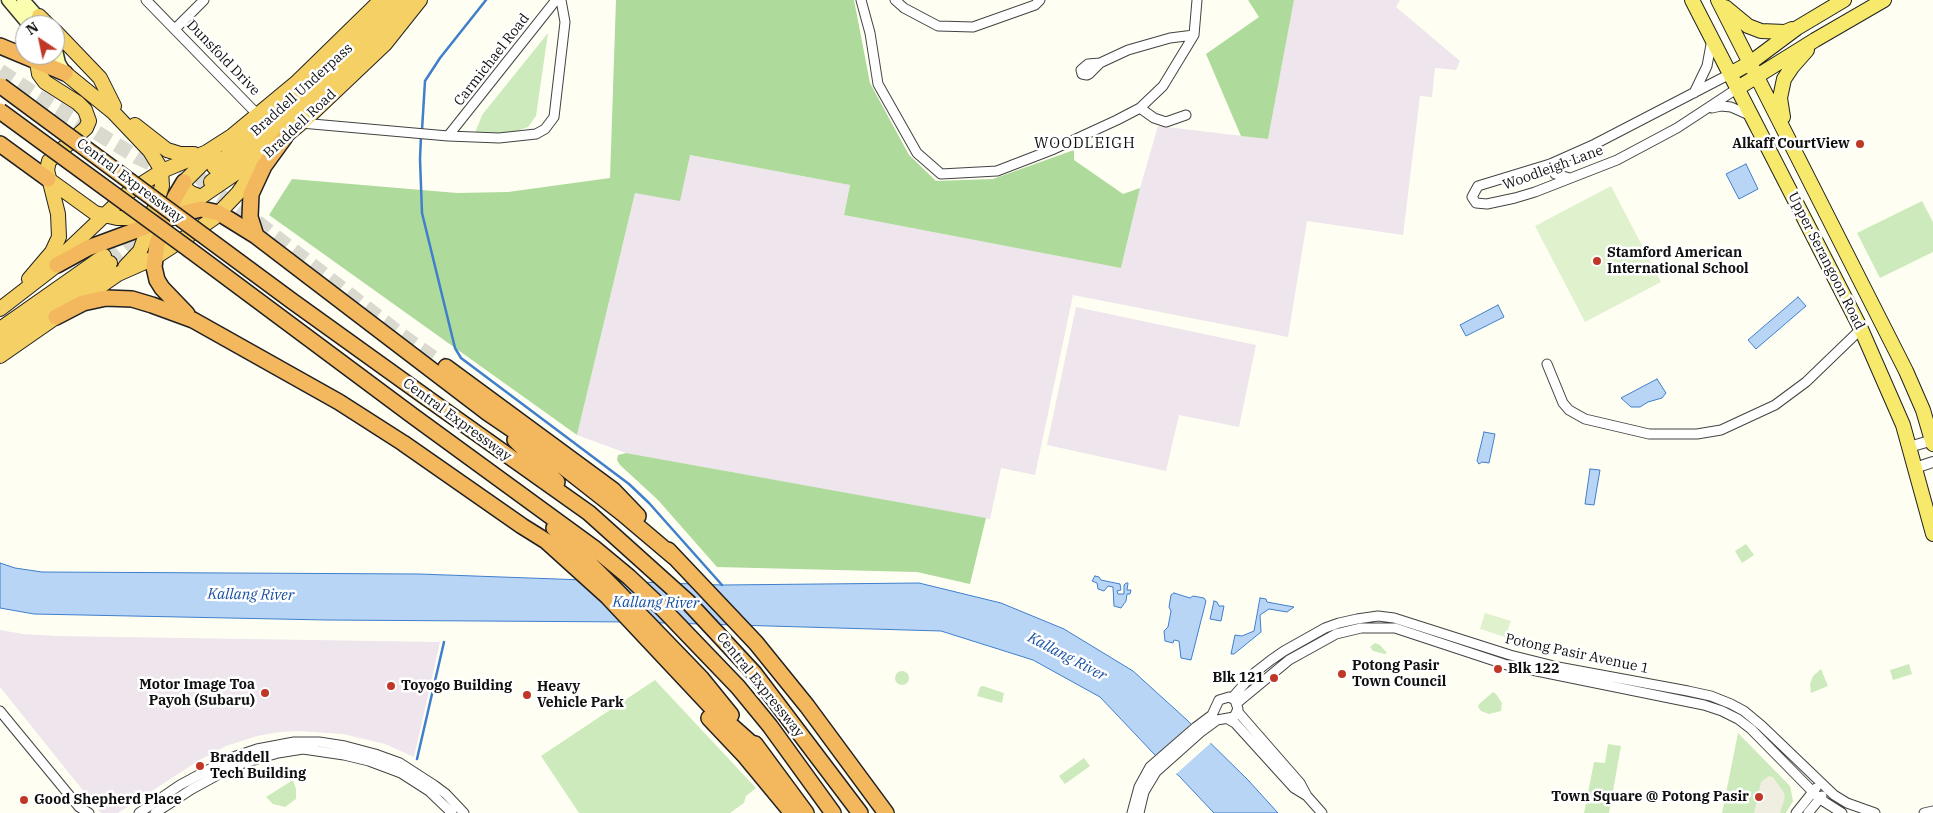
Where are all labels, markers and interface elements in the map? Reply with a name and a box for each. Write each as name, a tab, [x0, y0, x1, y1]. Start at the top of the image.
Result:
street label: Carmichael Road	[451, 11, 533, 109]
north arrow	[15, 15, 65, 65]
street label: Dunsfold Drive	[183, 17, 263, 99]
text: N	[23, 18, 42, 39]
street label: Braddell Underpass	[248, 40, 356, 140]
street label: Braddell Road	[260, 86, 340, 162]
street label: Central Expressway	[73, 135, 187, 227]
district label: WOODLEIGH	[1033, 135, 1137, 153]
place label: Alkaff CourtView	[1732, 136, 1850, 152]
marker: Alkaff CourtView	[1854, 138, 1866, 150]
street label: Woodleigh Lane	[1500, 142, 1606, 194]
street label: Upper Serangoon Road	[1784, 189, 1868, 333]
place label: Stamford American International School	[1607, 245, 1749, 278]
marker: Stamford American International School	[1591, 255, 1603, 267]
street label: Central Expressway	[399, 375, 515, 465]
water label: Kallang River	[207, 585, 295, 605]
water label: Kallang River	[612, 593, 700, 613]
street label: Central Expressway	[713, 629, 807, 741]
water label: Kallang River	[1024, 629, 1110, 685]
street label: Potong Pasir Avenue 1	[1503, 631, 1651, 677]
place label: Potong Pasir Town Council	[1352, 658, 1446, 690]
place label: Blk 122	[1508, 661, 1560, 677]
marker: Blk 122	[1492, 663, 1504, 675]
marker: Potong Pasir Town Council	[1336, 668, 1348, 680]
place label: Blk 121	[1212, 670, 1264, 686]
marker: Blk 121	[1268, 672, 1280, 684]
place label: Motor Image Toa Payoh (Subaru)	[139, 677, 255, 710]
place label: Toyogo Building	[401, 678, 512, 694]
place label: Heavy Vehicle Park	[537, 679, 624, 712]
marker: Toyogo Building	[385, 680, 397, 692]
marker: Motor Image Toa Payoh (Subaru)	[259, 687, 271, 699]
marker: Heavy Vehicle Park	[521, 689, 533, 701]
place label: Braddell Tech Building	[210, 750, 306, 782]
marker: Braddell Tech Building	[194, 760, 206, 772]
place label: Town Square @ Potong Pasir	[1551, 789, 1749, 805]
marker: Town Square @ Potong Pasir	[1753, 791, 1765, 803]
place label: Good Shepherd Place	[34, 792, 182, 808]
marker: Good Shepherd Place	[18, 794, 30, 806]

